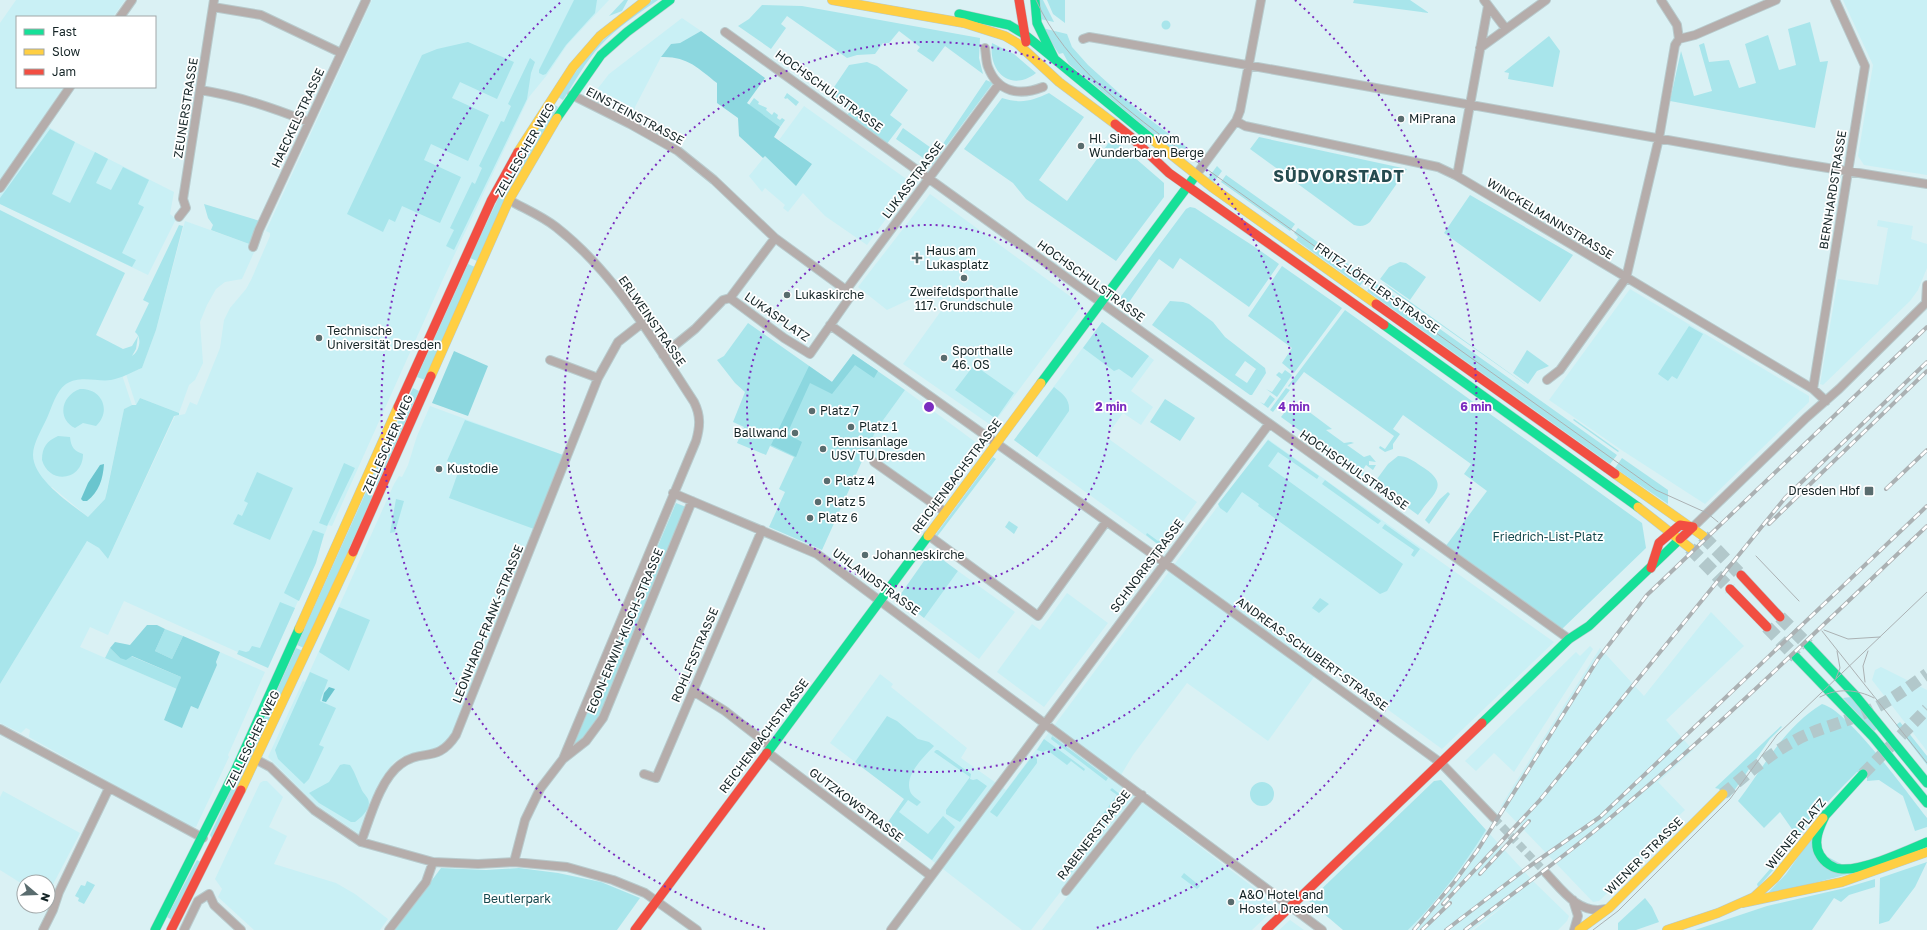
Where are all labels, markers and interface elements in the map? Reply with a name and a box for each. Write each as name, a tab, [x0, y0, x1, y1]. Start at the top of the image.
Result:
legend	[16, 16, 156, 88]
text: Fast	[52, 24, 77, 39]
text: Slow	[52, 44, 80, 59]
street label: HOCHSCHULSTRASSE	[773, 47, 886, 135]
street label: ZEUNERSTRASSE	[170, 57, 201, 159]
text: Jam	[52, 64, 76, 79]
street label: HAECKELSTRASSE	[268, 65, 327, 170]
street label: EINSTEINSTRASSE	[584, 83, 687, 148]
street label: ZELLESCHER WEG	[492, 100, 558, 199]
place label: MiPrana	[1409, 111, 1456, 126]
marker: MiPrana	[1396, 114, 1406, 124]
street label: BERNHARDSTRASSE	[1816, 129, 1849, 250]
place label: Hl. Simeon vom Wunderbaren Berge	[1089, 131, 1204, 160]
street label: LUKASSTRASSE	[879, 138, 947, 221]
marker: Hl. Simeon vom Wunderbaren Berge	[1076, 141, 1086, 151]
district label: SÜDVORSTADT	[1273, 166, 1405, 186]
street label: WINCKELMANNSTRASSE	[1484, 175, 1616, 262]
street label: HOCHSCHULSTRASSE	[1035, 237, 1148, 325]
street label: FRITZ-LÖFFLER-STRASSE	[1312, 239, 1442, 336]
place label: Haus am Lukasplatz	[926, 243, 989, 272]
marker: Haus am Lukasplatz	[911, 252, 923, 264]
street label: ERLWEINSTRASSE	[616, 273, 689, 369]
marker: Zweifeldsporthalle 117. Grundschule	[959, 273, 969, 283]
place label: Zweifeldsporthalle 117. Grundschule	[910, 284, 1018, 313]
place label: Lukaskirche	[795, 287, 864, 302]
street label: LUKASPLATZ	[742, 289, 813, 345]
marker: Lukaskirche	[782, 290, 792, 300]
place label: Technische Universität Dresden	[327, 323, 441, 352]
marker: Technische Universität Dresden	[314, 333, 324, 343]
place label: Sporthalle 46. OS	[952, 343, 1013, 372]
marker: Sporthalle 46. OS	[939, 353, 949, 363]
street label: ZELLESCHER WEG	[359, 392, 416, 495]
text: 2 min	[1095, 399, 1127, 414]
text: 4 min	[1278, 399, 1310, 414]
text: 6 min	[1460, 399, 1492, 414]
centre of rings	[922, 400, 936, 414]
place label: Platz 7	[820, 403, 859, 418]
marker: Platz 7	[807, 406, 817, 416]
street label: REICHENBACHSTRASSE	[909, 415, 1005, 536]
place label: Platz 1	[859, 419, 898, 434]
marker: Platz 1	[846, 422, 856, 432]
place label: Ballwand	[734, 425, 787, 440]
street label: HOCHSCHULSTRASSE	[1297, 426, 1412, 513]
marker: Ballwand	[790, 428, 800, 438]
place label: Tennisanlage USV TU Dresden	[831, 434, 926, 463]
marker: Tennisanlage USV TU Dresden	[818, 444, 828, 454]
place label: Kustodie	[447, 461, 498, 476]
marker: Kustodie	[434, 464, 444, 474]
place label: Platz 4	[835, 473, 875, 488]
marker: Platz 4	[822, 476, 832, 486]
place label: Dresden Hbf	[1788, 483, 1861, 498]
marker: Dresden Hbf	[1863, 485, 1875, 497]
place label: Platz 5	[826, 494, 866, 509]
marker: Platz 5	[813, 497, 823, 507]
place label: Platz 6	[818, 510, 858, 525]
marker: Platz 6	[805, 513, 815, 523]
street label: SCHNORRSTRASSE	[1107, 516, 1187, 615]
park label: Friedrich-List-Platz	[1493, 529, 1603, 544]
street label: LEONHARD-FRANK-STRASSE	[449, 542, 526, 705]
street label: UHLANDSTRASSE	[830, 545, 923, 618]
street label: EGON-ERWIN-KISCH-STRASSE	[583, 546, 666, 716]
place label: Johanneskirche	[873, 547, 965, 562]
marker: Johanneskirche	[860, 550, 870, 560]
street label: ANDREAS-SCHUBERT-STRASSE	[1234, 594, 1391, 714]
street label: ROHLFSSTRASSE	[668, 605, 721, 704]
street label: REICHENBACHSTRASSE	[716, 675, 812, 796]
street label: ZELLESCHER WEG	[223, 688, 283, 790]
street label: GUTZKOWSTRASSE	[806, 764, 906, 845]
street label: RABENERSTRASSE	[1054, 787, 1133, 883]
street label: WIENER PLATZ	[1762, 795, 1829, 872]
street label: WIENER STRASSE	[1602, 814, 1686, 898]
north arrow	[16, 874, 56, 914]
place label: A&O Hotel and Hostel Dresden	[1239, 887, 1328, 916]
text: N	[38, 891, 53, 903]
park label: Beutlerpark	[483, 891, 551, 906]
marker: A&O Hotel and Hostel Dresden	[1226, 897, 1236, 907]

